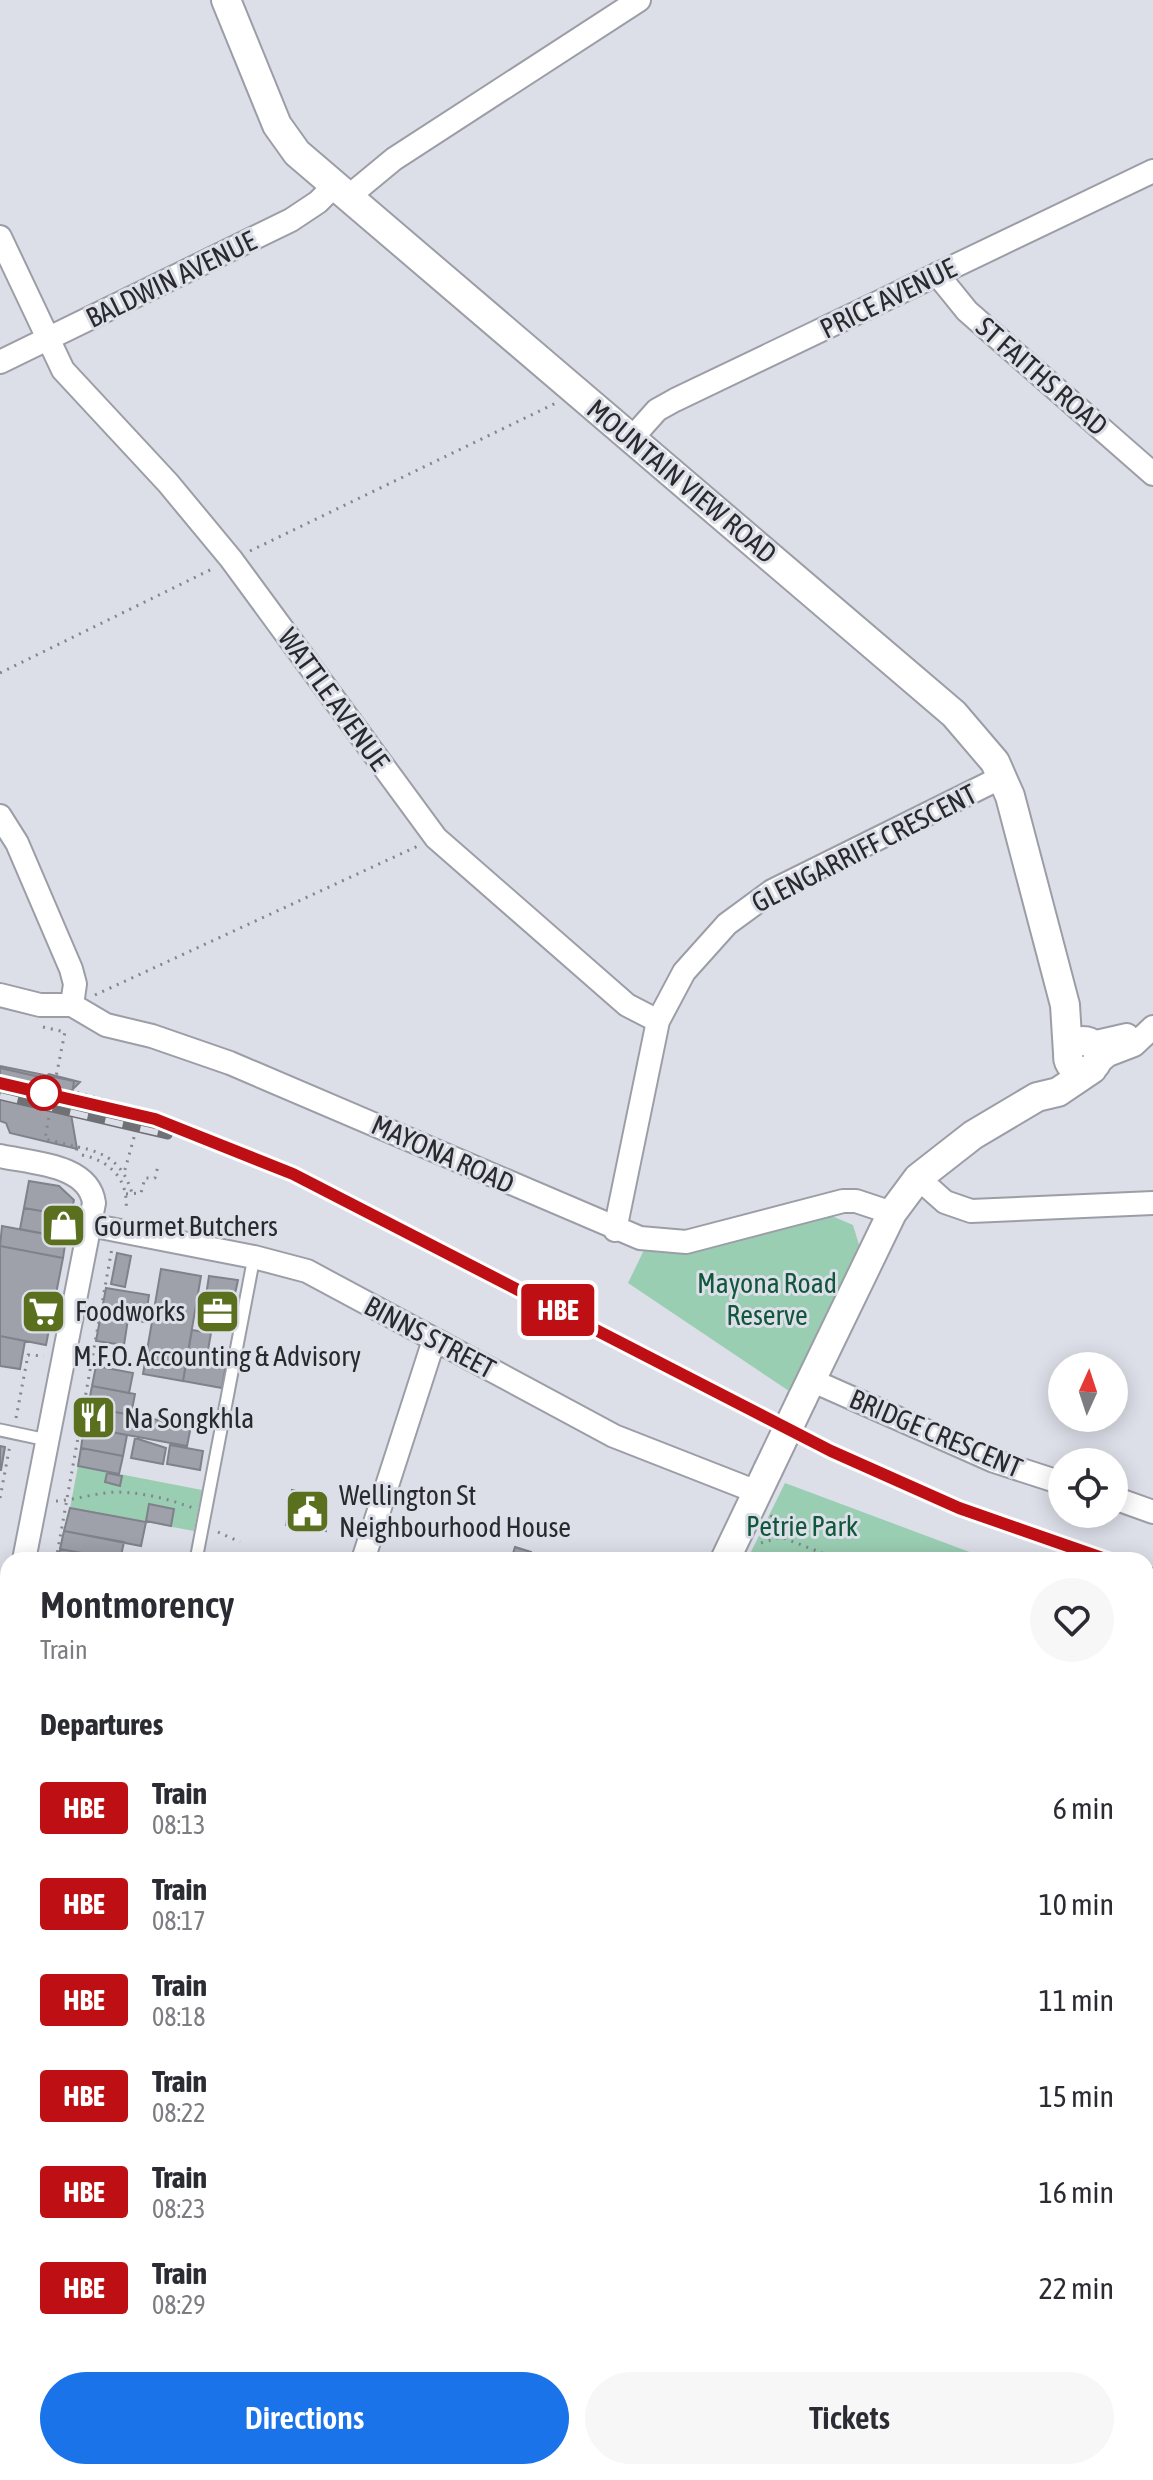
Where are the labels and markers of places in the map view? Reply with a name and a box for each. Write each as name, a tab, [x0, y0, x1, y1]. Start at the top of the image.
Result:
unlabelled marker	[27, 1076, 61, 1110]
shop icon: Gourmet Butchers	[39, 1202, 87, 1250]
place label: Gourmet Butchers	[94, 1210, 278, 1242]
supermarket icon: Foodworks	[20, 1287, 68, 1335]
office icon: M.F.O. Accounting & Advisory	[193, 1288, 241, 1336]
place label: Foodworks	[75, 1295, 185, 1327]
place label: M.F.O. Accounting & Advisory	[73, 1340, 361, 1372]
restaurant icon: Na Songkhla	[69, 1394, 117, 1442]
place label: Na Songkhla	[124, 1402, 254, 1434]
place label: Wellington St Neighbourhood House	[339, 1479, 571, 1543]
public building icon: Wellington St Neighbourhood House	[284, 1487, 332, 1535]

